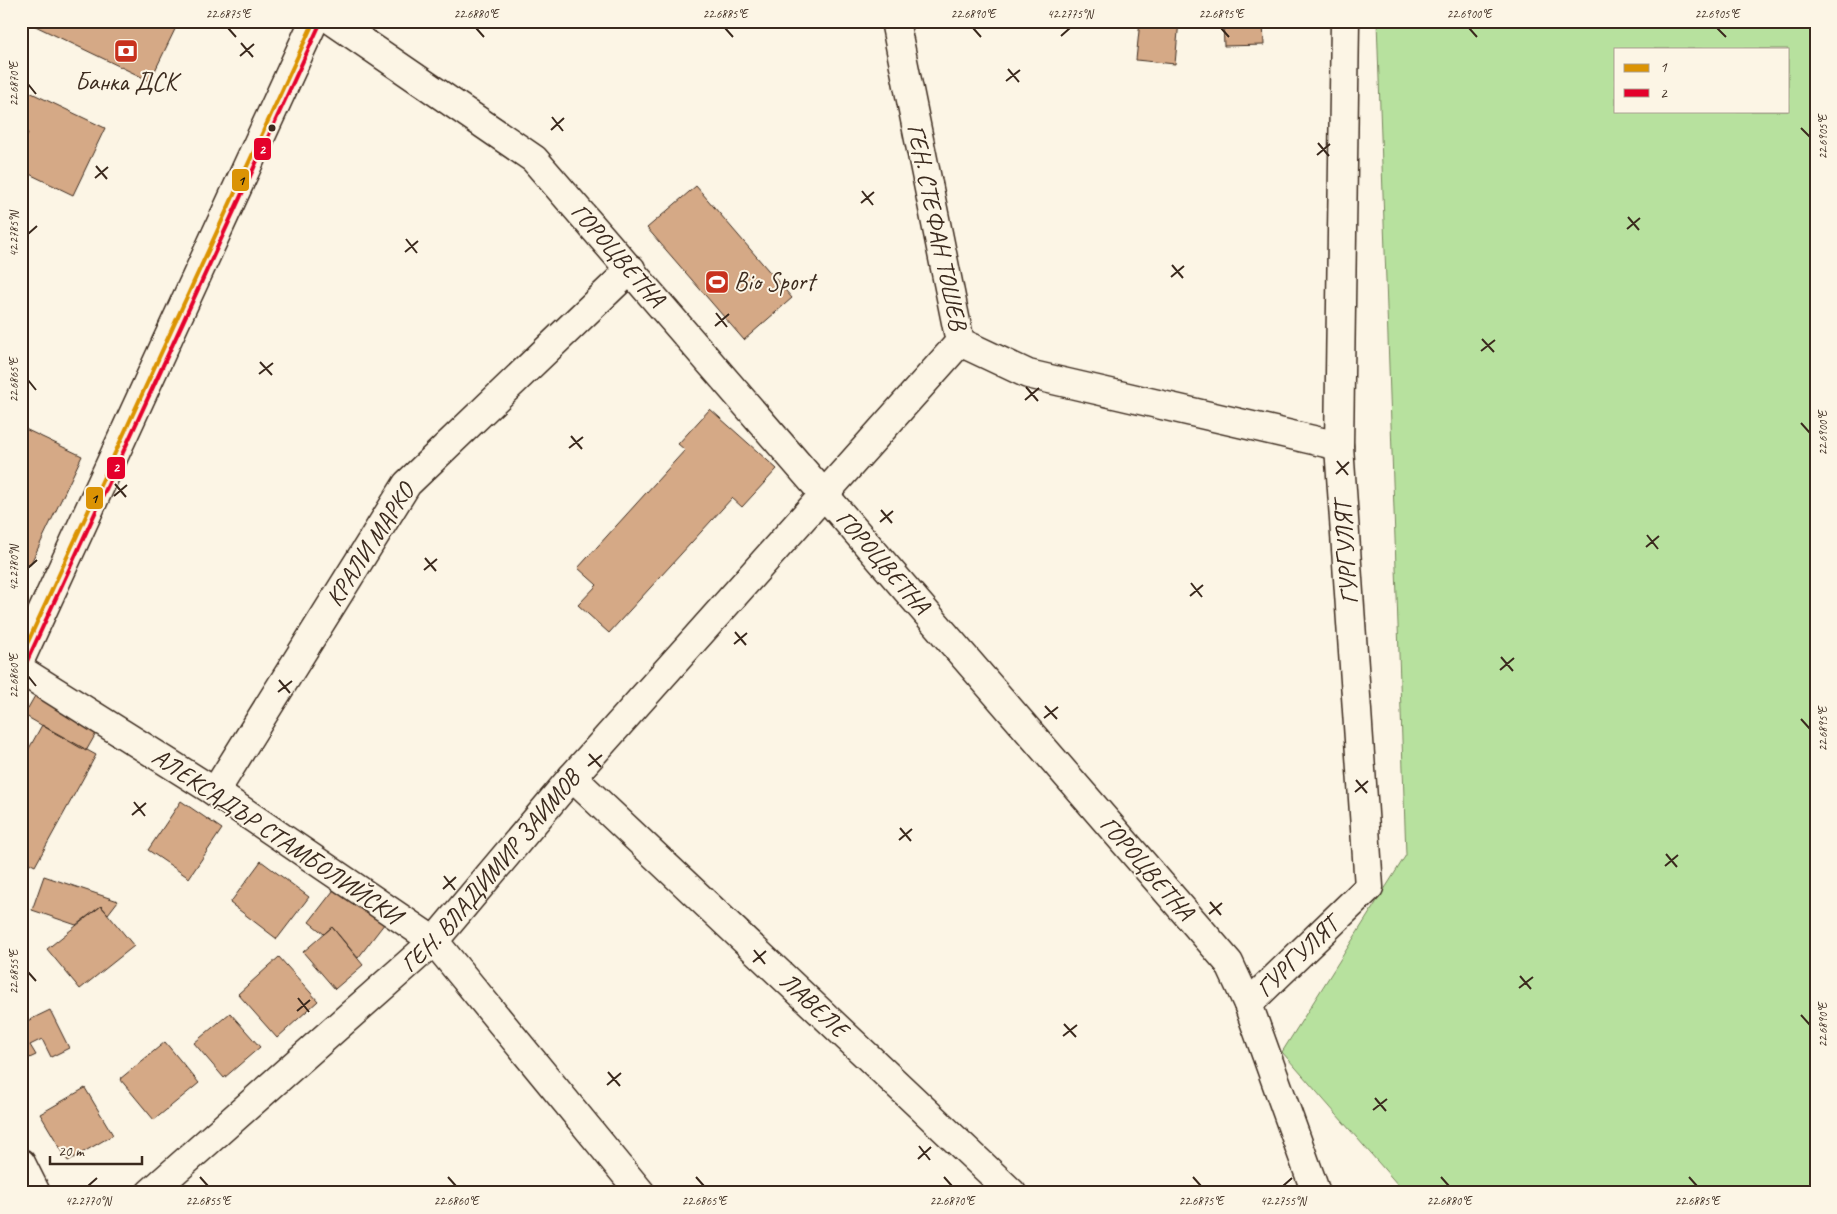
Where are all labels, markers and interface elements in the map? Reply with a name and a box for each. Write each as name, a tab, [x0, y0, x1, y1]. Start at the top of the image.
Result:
text: 22.6875°E	[206, 6, 252, 22]
text: 22.6880°E	[454, 6, 500, 22]
text: 22.6885°E	[703, 6, 749, 22]
text: 22.6890°E	[951, 6, 997, 22]
text: 42.2775°N	[1047, 6, 1094, 22]
text: 22.6895°E	[1199, 6, 1245, 22]
text: 22.6900°E	[1447, 6, 1493, 22]
text: 22.6905°E	[1695, 6, 1741, 22]
bank icon: Банка ДСК	[113, 38, 139, 64]
legend	[1614, 48, 1790, 112]
text: 1	[1660, 58, 1668, 77]
text: 22.6870°E	[6, 60, 22, 106]
place label: Банка ДСК	[75, 66, 181, 98]
text: 2	[1660, 84, 1668, 103]
text: 22.6905°E	[1815, 113, 1831, 159]
street label: ГЕН. СТЕФАН ТОШЕВ	[900, 121, 975, 335]
unlabelled marker	[267, 123, 277, 133]
line badge: 2	[253, 137, 272, 161]
text: 2	[259, 141, 267, 158]
line badge: 1	[231, 168, 250, 192]
text: 1	[238, 172, 246, 189]
street label: ГОРОЦВЕТНА	[564, 196, 673, 315]
text: 42.2785°N	[6, 210, 22, 257]
place label: Bio Sport	[734, 266, 818, 298]
sports icon: Bio Sport	[704, 269, 730, 295]
text: 22.6865°E	[6, 356, 22, 402]
text: 22.6900°E	[1815, 409, 1831, 455]
line badge: 2	[106, 456, 126, 480]
text: 2	[113, 459, 121, 476]
street label: КРАЛИ МАРКО	[318, 475, 423, 612]
line badge: 1	[85, 486, 104, 510]
text: 1	[91, 490, 99, 507]
street label: ГУРГУЛЯТ	[1326, 494, 1366, 605]
street label: ГОРОЦВЕТНА	[829, 503, 938, 622]
text: 42.2780°N	[6, 544, 22, 591]
text: 22.6860°E	[6, 652, 22, 698]
text: 22.6895°E	[1815, 705, 1831, 751]
street label: АЛЕКСАДЪР СТАМБОЛИЙСКИ	[146, 741, 411, 934]
street label: ГЕН. ВЛАДИМИР ЗАИМОВ	[394, 761, 589, 979]
street label: ГОРОЦВЕТНА	[1093, 809, 1202, 928]
street label: ГУРГУЛЯТ	[1249, 905, 1350, 1004]
text: 22.6855°E	[6, 948, 22, 994]
street label: ЛАВЕЛЕ	[773, 965, 857, 1047]
text: 22.6890°E	[1815, 1001, 1831, 1047]
scale bar	[50, 1134, 142, 1166]
text: 20 m	[58, 1142, 85, 1161]
text: 42.2770°N	[65, 1193, 112, 1209]
text: 22.6855°E	[186, 1193, 232, 1209]
text: 22.6860°E	[434, 1193, 480, 1209]
text: 22.6865°E	[682, 1193, 728, 1209]
text: 22.6870°E	[930, 1193, 976, 1209]
text: 22.6875°E	[1179, 1193, 1225, 1209]
text: 42.2755°N	[1260, 1193, 1307, 1209]
text: 22.6880°E	[1427, 1193, 1473, 1209]
text: 22.6885°E	[1675, 1193, 1721, 1209]

